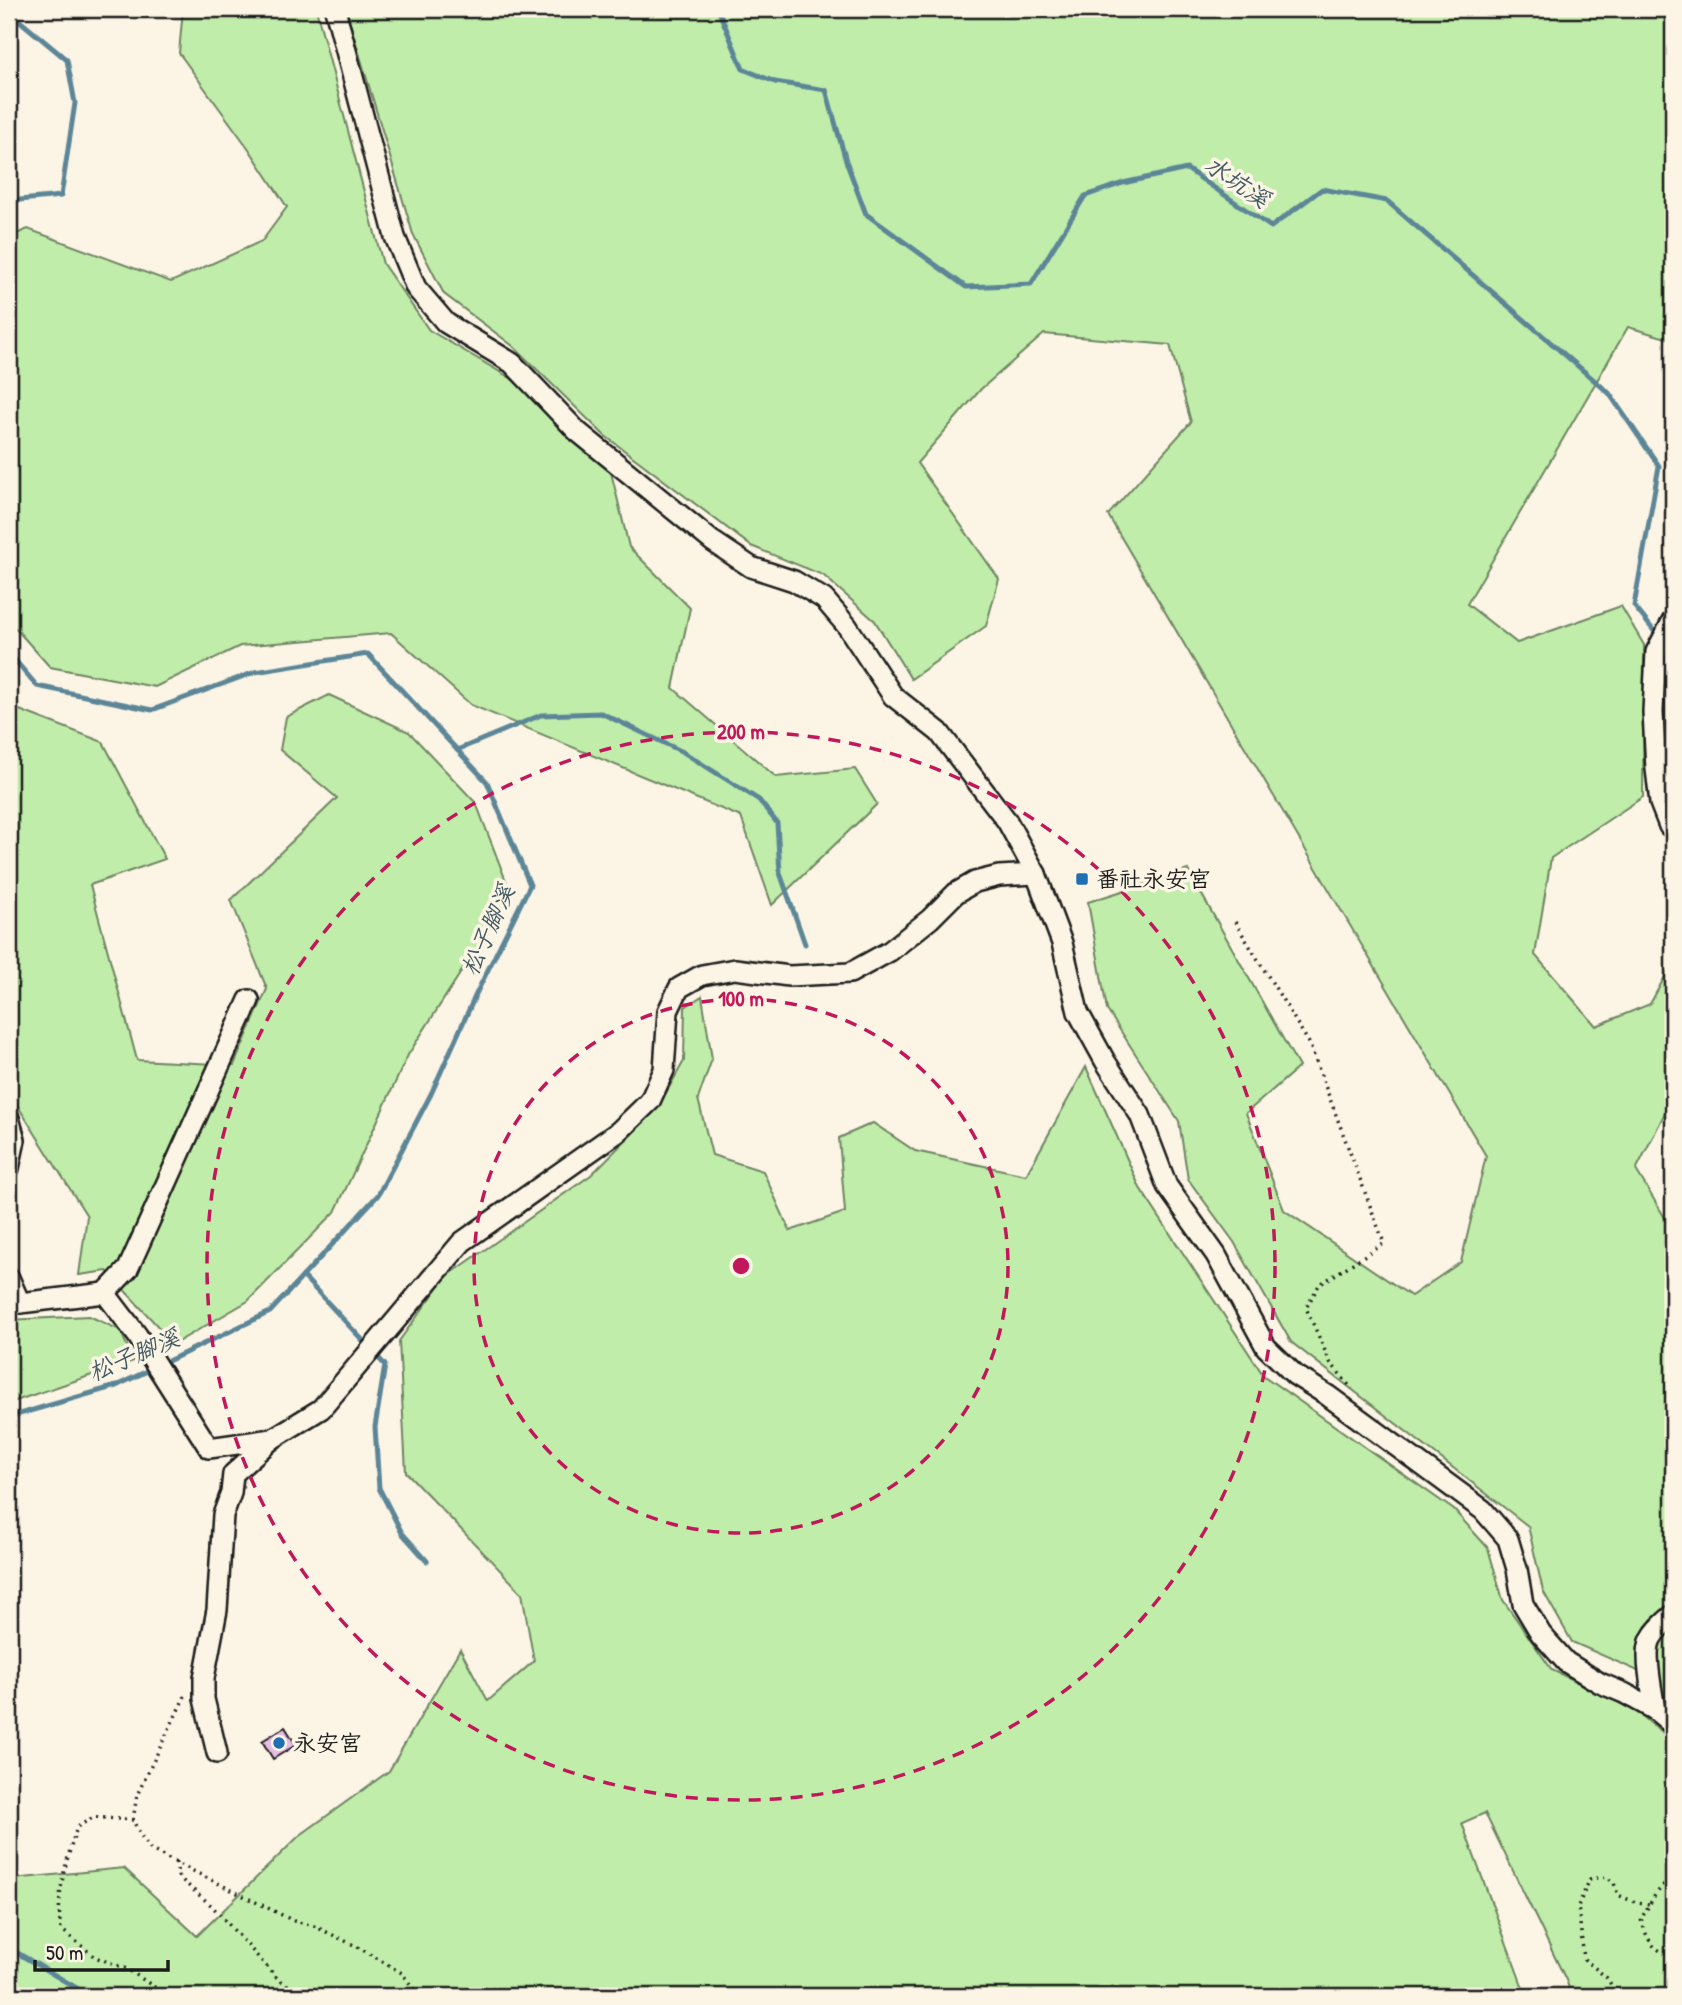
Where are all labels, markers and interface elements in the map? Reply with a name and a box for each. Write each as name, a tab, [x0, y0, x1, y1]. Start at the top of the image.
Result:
water label: 水坑溪	[1199, 148, 1278, 216]
text: 200 m	[717, 717, 765, 746]
place label: 番社永安宮	[1096, 863, 1211, 894]
marker: 番社永安宮	[1074, 871, 1090, 887]
water label: 松子腳溪	[453, 877, 522, 980]
text: 100 m	[718, 984, 764, 1013]
centre of rings	[729, 1254, 753, 1278]
water label: 松子腳溪	[83, 1320, 186, 1388]
place label: 永安宮	[293, 1727, 362, 1758]
marker: 永安宮	[271, 1735, 287, 1751]
scale bar	[35, 1928, 168, 1972]
text: 50 m	[46, 1938, 83, 1967]

